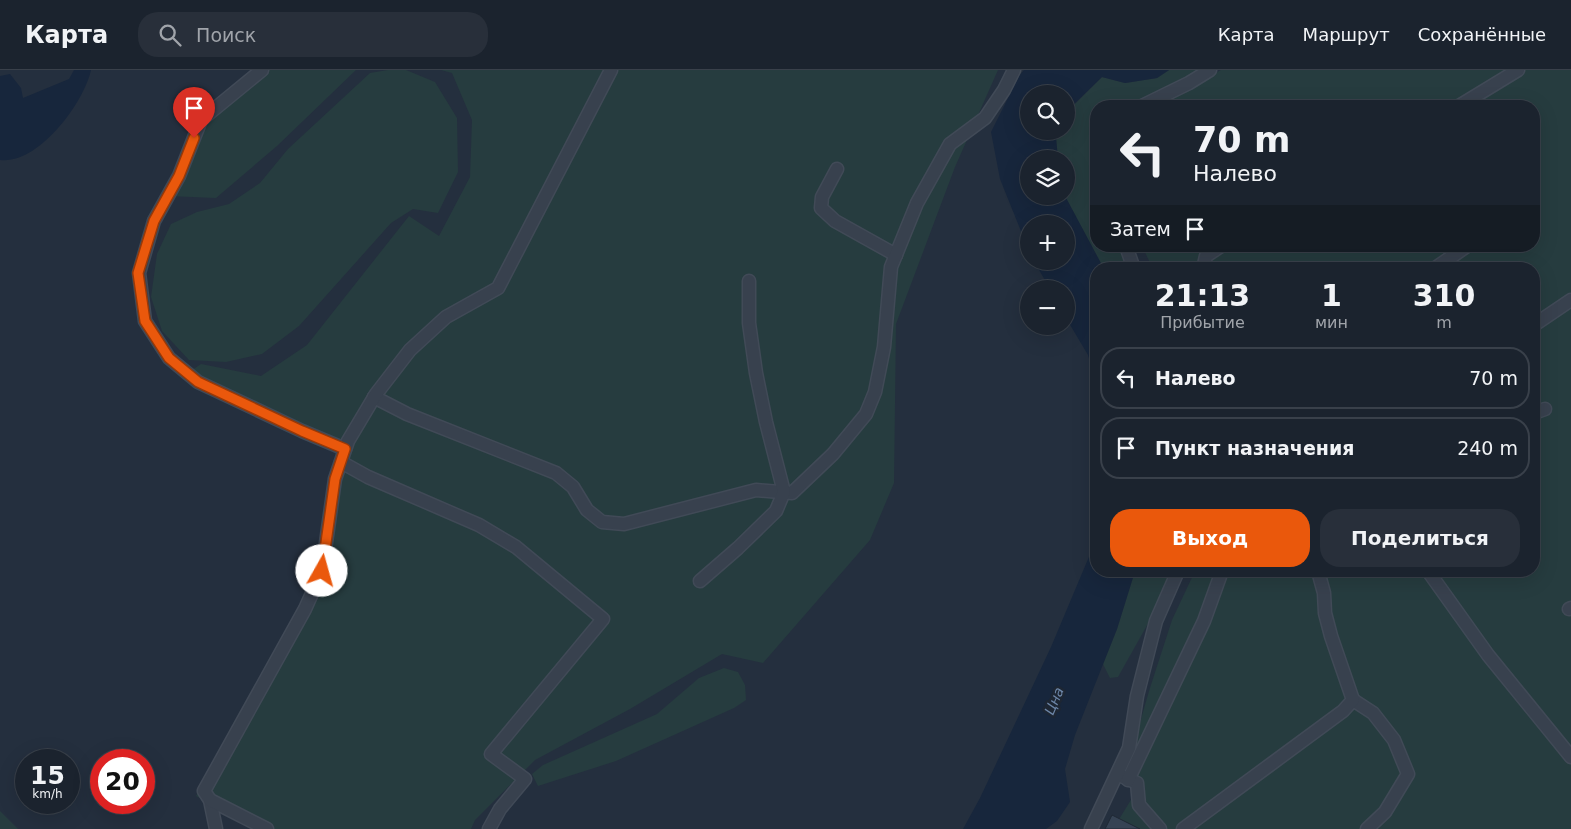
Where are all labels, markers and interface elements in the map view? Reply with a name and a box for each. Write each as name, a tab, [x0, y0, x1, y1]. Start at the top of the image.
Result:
search box	[138, 12, 488, 57]
text: Карта	[25, 21, 108, 49]
icon: search	[156, 21, 184, 49]
text: Поиск	[196, 24, 256, 46]
text: Карта	[1218, 24, 1275, 45]
text: Маршрут	[1303, 24, 1390, 45]
text: Сохранённые	[1418, 24, 1546, 45]
map controls	[1020, 85, 1075, 335]
button: search	[1020, 85, 1075, 140]
pin	[173, 87, 215, 138]
icon: arrive	[180, 94, 208, 122]
icon: left	[1110, 120, 1175, 185]
text: 70 m	[1193, 120, 1290, 160]
button: layers	[1020, 150, 1075, 205]
text: Налево	[1193, 161, 1277, 186]
button: +	[1020, 215, 1075, 270]
icon: arrive	[1181, 215, 1209, 243]
text: Затем	[1110, 218, 1171, 240]
text: 21:13	[1155, 278, 1250, 313]
text: 1	[1321, 278, 1342, 313]
text: 310	[1413, 278, 1475, 313]
button: −	[1020, 280, 1075, 335]
text: Прибытие	[1160, 313, 1245, 332]
text: мин	[1315, 313, 1348, 332]
text: m	[1436, 313, 1452, 332]
icon: left	[1112, 364, 1140, 392]
text: Налево	[1155, 367, 1236, 389]
text: 70 m	[1469, 367, 1518, 389]
icon: arrive	[1112, 434, 1140, 462]
text: Пункт назначения	[1155, 437, 1354, 459]
text: 240 m	[1457, 437, 1518, 459]
button: Выход	[1110, 509, 1310, 567]
button: Поделиться	[1320, 509, 1520, 567]
position arrow	[295, 544, 347, 596]
water label: Цна	[1041, 685, 1067, 717]
speed limit sign: 20	[90, 749, 155, 814]
text: 15	[30, 761, 65, 790]
text: km/h	[32, 787, 63, 801]

